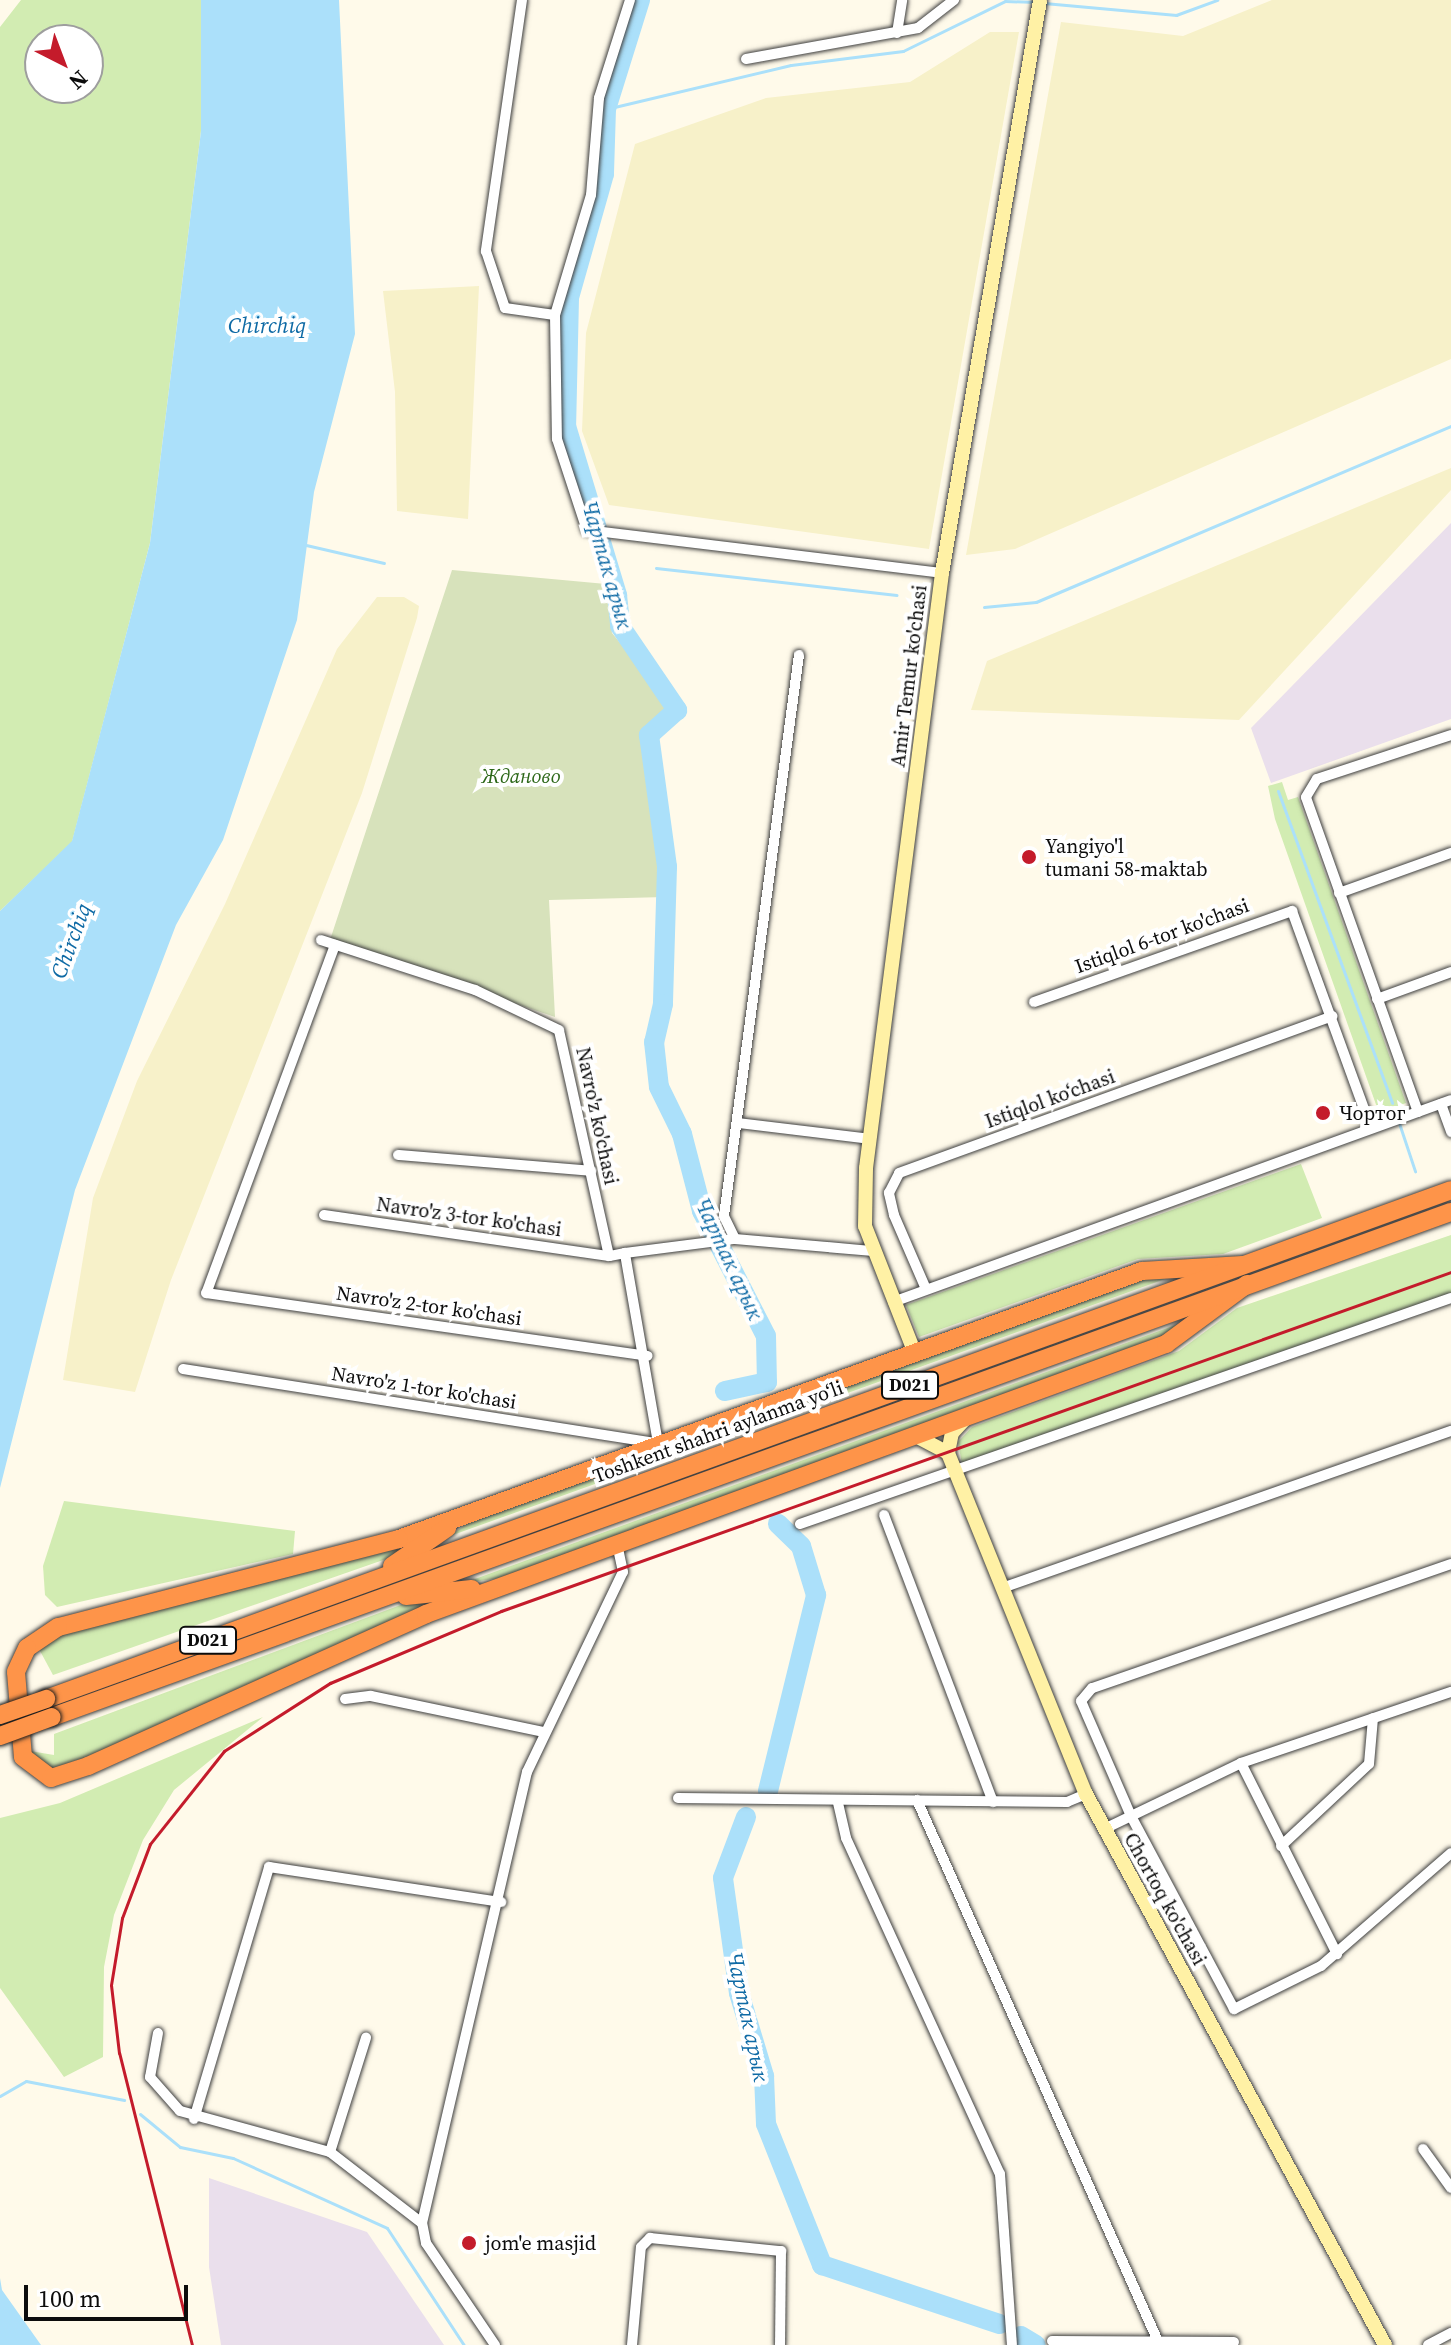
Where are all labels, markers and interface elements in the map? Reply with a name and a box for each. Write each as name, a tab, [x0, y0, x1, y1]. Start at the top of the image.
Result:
north arrow	[24, 24, 104, 104]
text: N	[63, 64, 95, 97]
water label: Chirchiq	[228, 313, 306, 339]
water label: Чартак арык	[576, 498, 638, 632]
street label: Amir Temur ko'chasi	[886, 583, 932, 769]
park label: Жданово	[482, 764, 560, 788]
place label: Yangiyo'l tumani 58-maktab	[1045, 834, 1208, 881]
marker: Yangiyo'l tumani 58-maktab	[1020, 848, 1038, 866]
street label: Istiqlol 6-tor ko'chasi	[1072, 893, 1252, 979]
water label: Chirchiq	[45, 900, 97, 982]
street label: Navro'z ko'chasi	[571, 1045, 623, 1187]
street label: Istiqlol koʻchasi	[982, 1064, 1118, 1134]
place label: Чортог	[1339, 1101, 1406, 1125]
marker: Чортог	[1314, 1104, 1332, 1122]
street label: Navro'z 3-tor ko'chasi	[375, 1192, 563, 1242]
water label: Чартак арык	[689, 1194, 769, 1324]
street label: Navro'z 2-tor ko'chasi	[335, 1281, 523, 1331]
street label: Navro'z 1-tor ko'chasi	[330, 1362, 518, 1414]
road number: D021	[880, 1371, 940, 1399]
street label: Toshkent shahri aylanma yoʻli	[590, 1375, 846, 1489]
road number: D021	[178, 1626, 238, 1654]
street label: Chortoq ko'chasi	[1119, 1829, 1211, 1969]
water label: Чартак арык	[721, 1950, 775, 2084]
place label: jom'e masjid	[485, 2231, 596, 2255]
marker: jom'e masjid	[460, 2234, 478, 2252]
scale bar	[28, 2269, 192, 2319]
text: 100 m	[38, 2282, 101, 2315]

